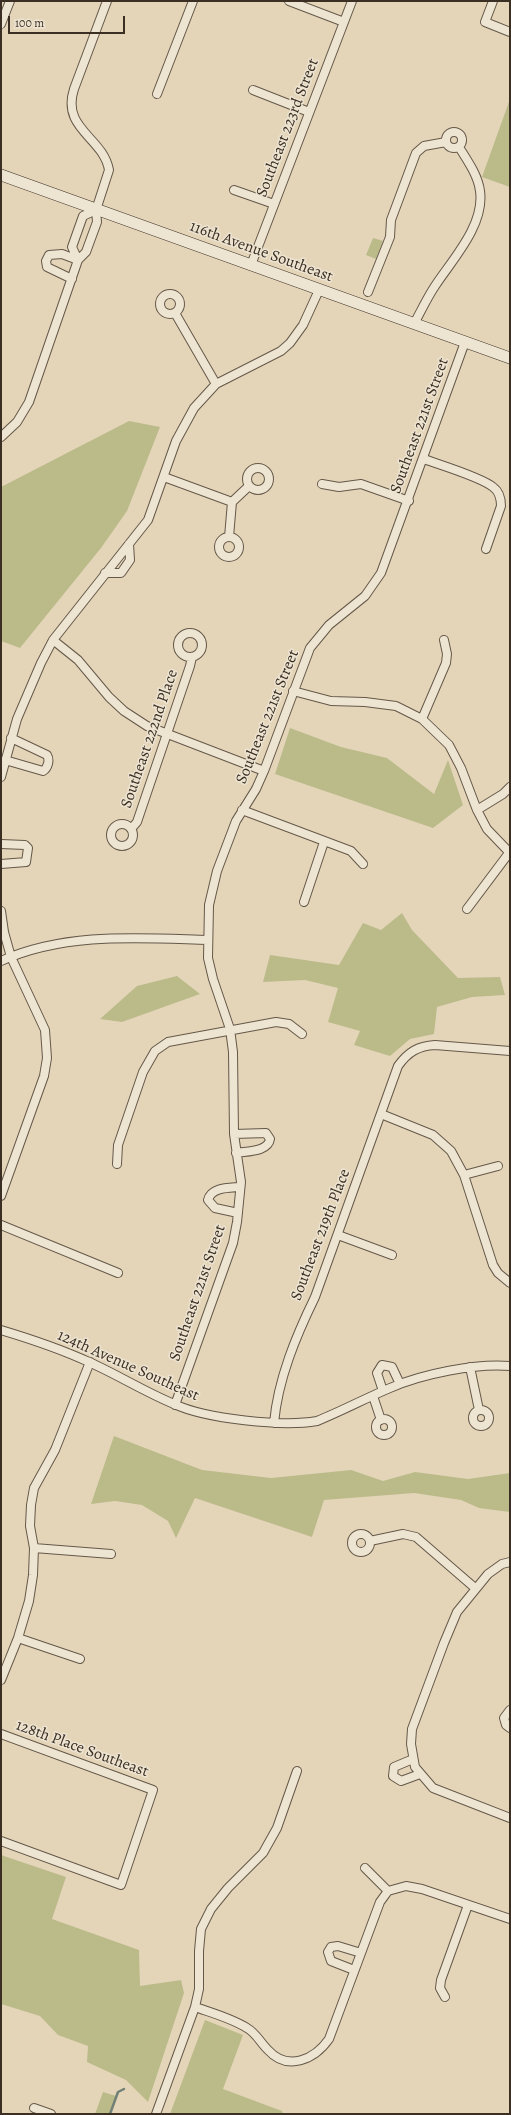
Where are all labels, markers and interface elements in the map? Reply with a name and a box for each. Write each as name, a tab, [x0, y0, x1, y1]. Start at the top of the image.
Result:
scale bar	[10, 8, 127, 34]
text: 100 m	[15, 15, 44, 31]
street label: Southeast 223rd Street	[253, 56, 323, 200]
street label: 116th Avenue Southeast	[187, 217, 335, 287]
street label: Southeast 221st Street	[387, 356, 453, 496]
street label: Southeast 221st Street	[232, 647, 304, 787]
street label: Southeast 222nd Place	[117, 667, 183, 811]
street label: Southeast 219th Place	[287, 1167, 355, 1303]
street label: Southeast 221st Street	[166, 1222, 230, 1364]
street label: 124th Avenue Southeast	[54, 1326, 202, 1406]
street label: 128th Place Southeast	[13, 1716, 151, 1782]

